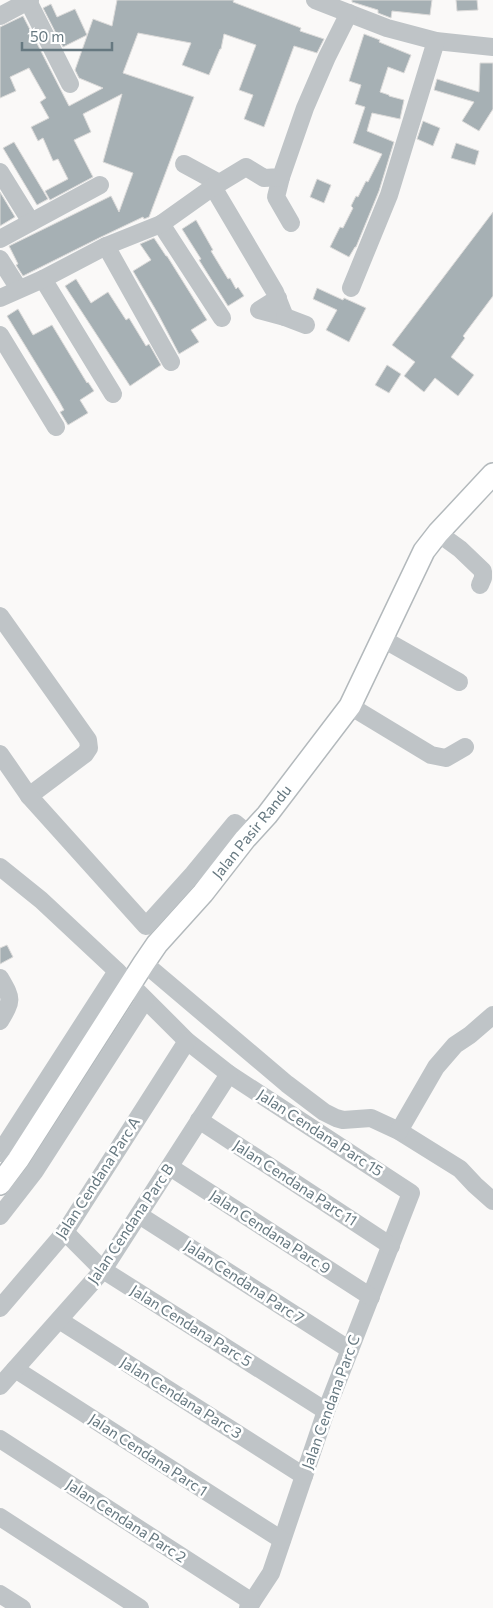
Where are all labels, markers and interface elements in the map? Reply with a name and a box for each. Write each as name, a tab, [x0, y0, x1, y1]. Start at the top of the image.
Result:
scale bar	[22, 20, 112, 52]
text: 50 m	[30, 27, 64, 45]
street label: Jalan Pasir Randu	[208, 781, 295, 882]
street label: Jalan Cendana Parc 15	[254, 1085, 387, 1180]
street label: Jalan Cendana Parc A	[51, 1113, 143, 1242]
street label: Jalan Cendana Parc 11	[230, 1135, 361, 1229]
street label: Jalan Cendana Parc B	[83, 1160, 177, 1287]
street label: Jalan Cendana Parc 9	[207, 1185, 334, 1277]
street label: Jalan Cendana Parc 7	[181, 1236, 308, 1327]
street label: Jalan Cendana Parc 5	[127, 1280, 256, 1370]
street label: Jalan Cendana Parc C	[297, 1332, 363, 1471]
street label: Jalan Cendana Parc 3	[117, 1352, 246, 1442]
street label: Jalan Cendana Parc 1	[86, 1409, 211, 1499]
street label: Jalan Cendana Parc 2	[63, 1475, 190, 1566]

